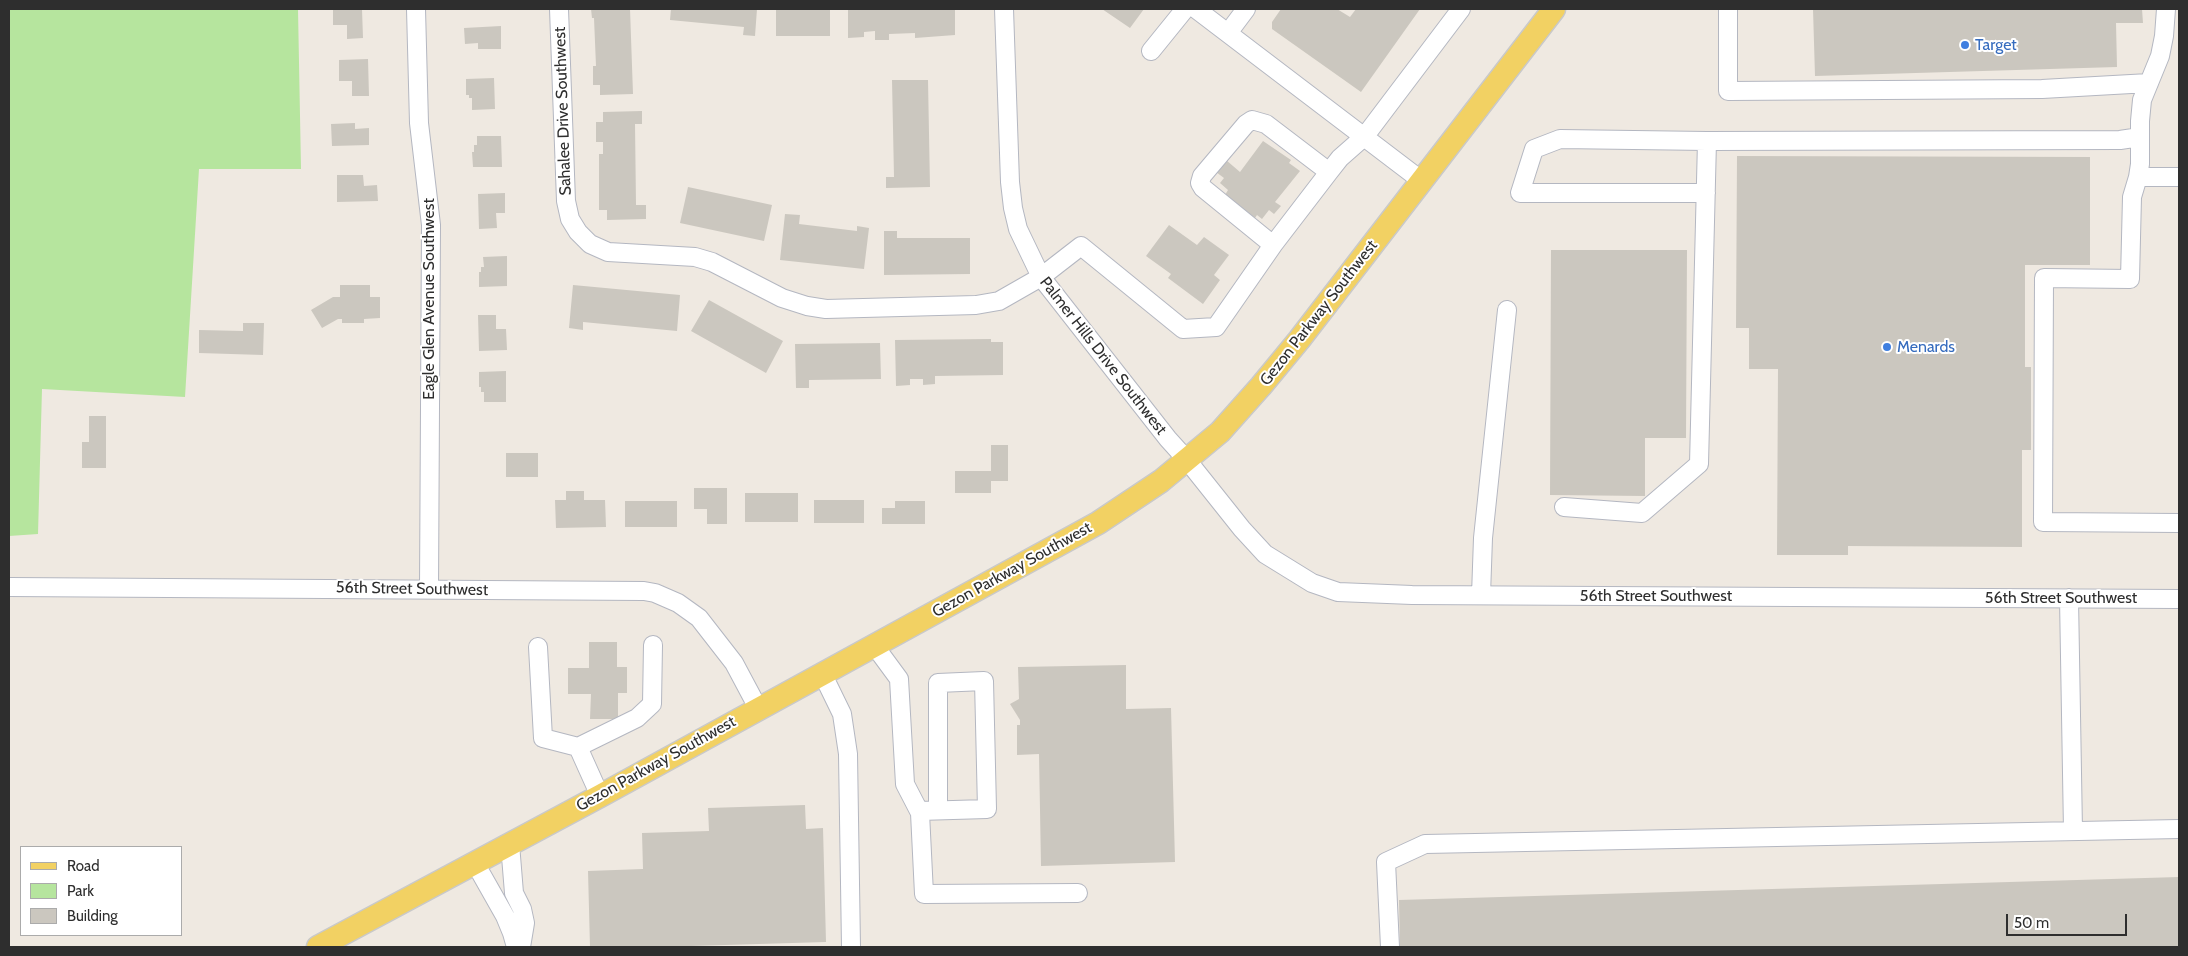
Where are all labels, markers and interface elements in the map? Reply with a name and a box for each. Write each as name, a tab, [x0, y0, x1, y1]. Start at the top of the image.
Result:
street label: Sahalee Drive Southwest	[550, 26, 576, 196]
place label: Target	[1975, 35, 2017, 55]
marker: Target	[1959, 39, 1971, 51]
street label: Eagle Glen Avenue Southwest	[419, 198, 439, 400]
street label: Gezon Parkway Southwest	[1256, 236, 1382, 390]
street label: Palmer Hills Drive Southwest	[1035, 273, 1171, 439]
place label: Menards	[1897, 337, 1955, 357]
marker: Menards	[1881, 341, 1893, 353]
street label: Gezon Parkway Southwest	[929, 518, 1095, 622]
street label: 56th Street Southwest	[336, 578, 488, 600]
street label: 56th Street Southwest	[1580, 586, 1732, 606]
street label: 56th Street Southwest	[1985, 588, 2137, 608]
street label: Gezon Parkway Southwest	[573, 712, 739, 816]
legend	[20, 846, 182, 936]
text: Road	[67, 857, 100, 875]
text: Park	[67, 882, 94, 900]
scale bar	[2008, 904, 2129, 936]
text: Building	[67, 907, 118, 925]
text: 50 m	[2014, 914, 2049, 932]

